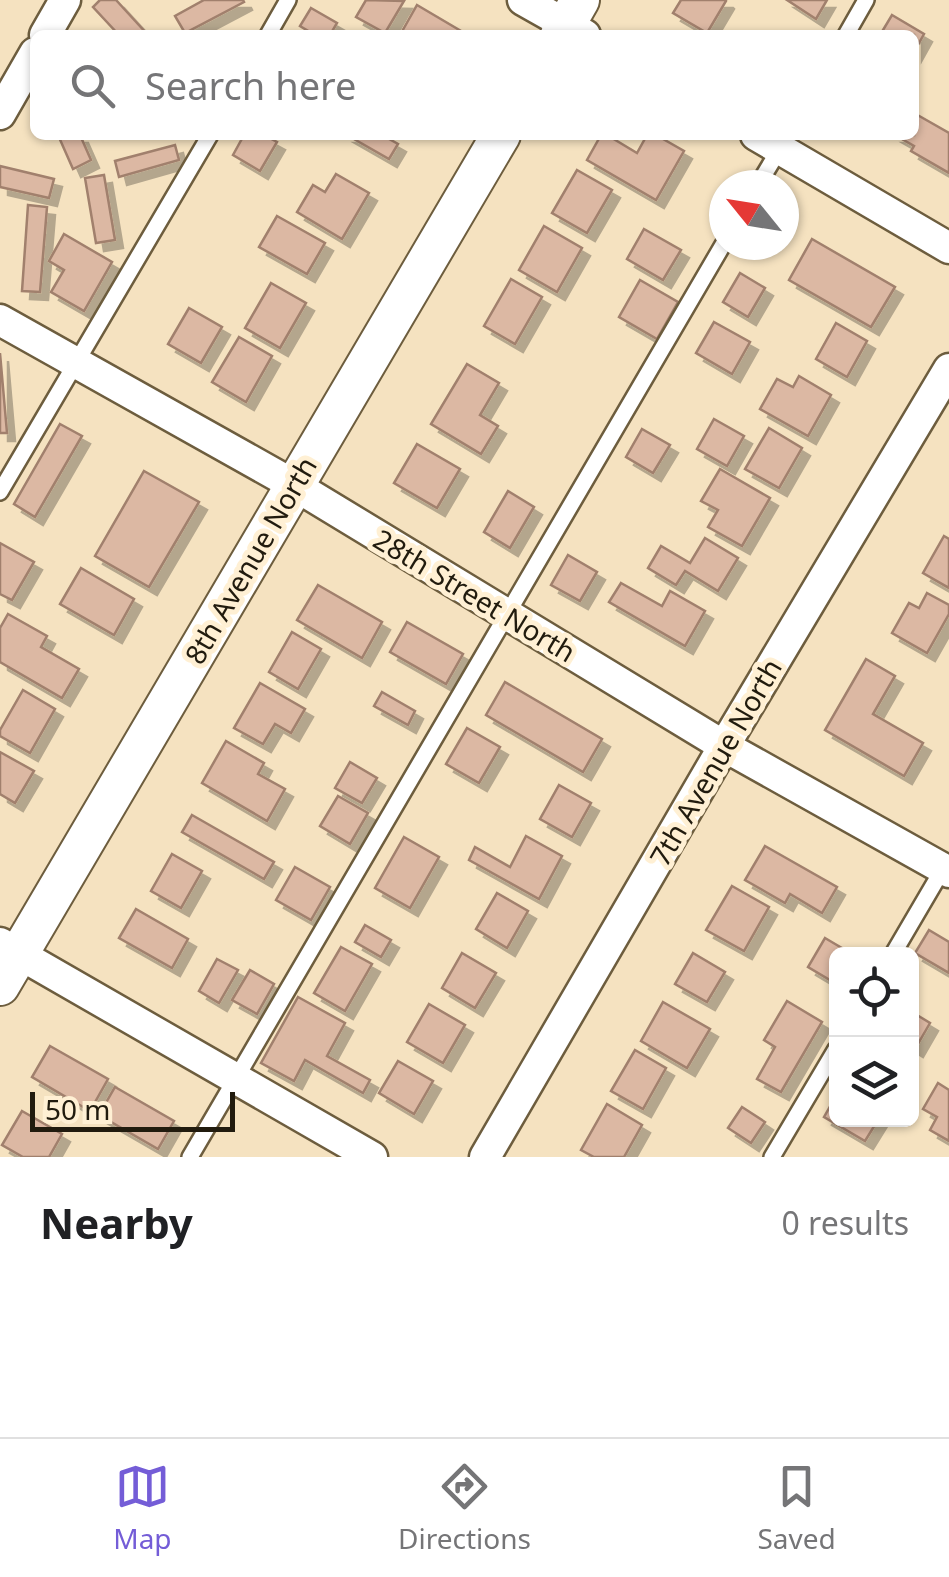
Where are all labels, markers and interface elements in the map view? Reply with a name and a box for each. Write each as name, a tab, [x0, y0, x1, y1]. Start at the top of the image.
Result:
search box	[30, 30, 919, 140]
icon: search	[65, 58, 120, 113]
text: Search here	[145, 59, 356, 111]
north arrow	[709, 170, 799, 260]
street label: 8th Avenue North	[175, 449, 325, 671]
street label: 28th Street North	[367, 520, 583, 670]
street label: 7th Avenue North	[640, 651, 790, 873]
map controls	[829, 947, 919, 1127]
button: locate	[829, 947, 919, 1037]
button: layers	[829, 1037, 919, 1127]
scale bar	[30, 1087, 235, 1132]
text: 50 m	[45, 1090, 111, 1128]
text: Nearby	[40, 1194, 193, 1251]
text: 0 results	[782, 1201, 909, 1244]
tab: Map	[113, 1459, 172, 1557]
tab: Directions	[398, 1459, 531, 1557]
tab: Saved	[757, 1459, 836, 1557]

